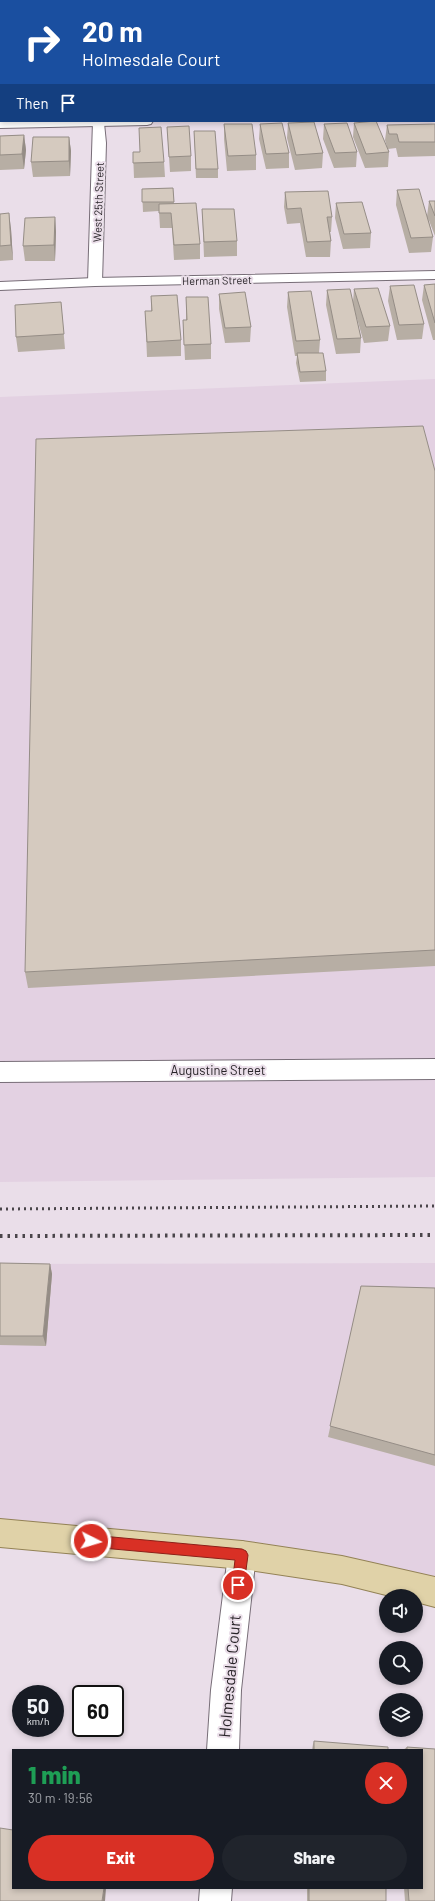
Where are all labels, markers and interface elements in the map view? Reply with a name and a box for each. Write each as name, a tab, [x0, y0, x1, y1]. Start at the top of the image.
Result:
text: 20 m	[82, 14, 143, 48]
icon: right	[16, 16, 68, 68]
text: Holmesdale Court	[82, 48, 221, 70]
icon: arrive	[57, 92, 79, 114]
text: Then	[16, 94, 49, 112]
street label: West 25th Street	[90, 162, 106, 242]
street label: Herman Street	[182, 273, 252, 287]
street label: Augustine Street	[170, 1062, 266, 1078]
position arrow	[70, 1520, 112, 1562]
pin	[221, 1568, 255, 1602]
icon: arrive	[227, 1574, 249, 1596]
map controls	[379, 1589, 423, 1737]
button: sound	[379, 1589, 423, 1633]
street label: Holmesdale Court	[214, 1614, 244, 1738]
button: search	[379, 1641, 423, 1685]
speed limit sign: 60	[72, 1685, 124, 1737]
button: layers	[379, 1693, 423, 1737]
text: 50	[27, 1694, 49, 1718]
text: km/h	[27, 1715, 49, 1727]
text: 1 min	[28, 1760, 81, 1789]
button: close	[365, 1762, 407, 1804]
text: 30 m · 19:56	[28, 1790, 92, 1806]
button: Exit	[28, 1835, 214, 1881]
button: Share	[222, 1835, 407, 1881]

